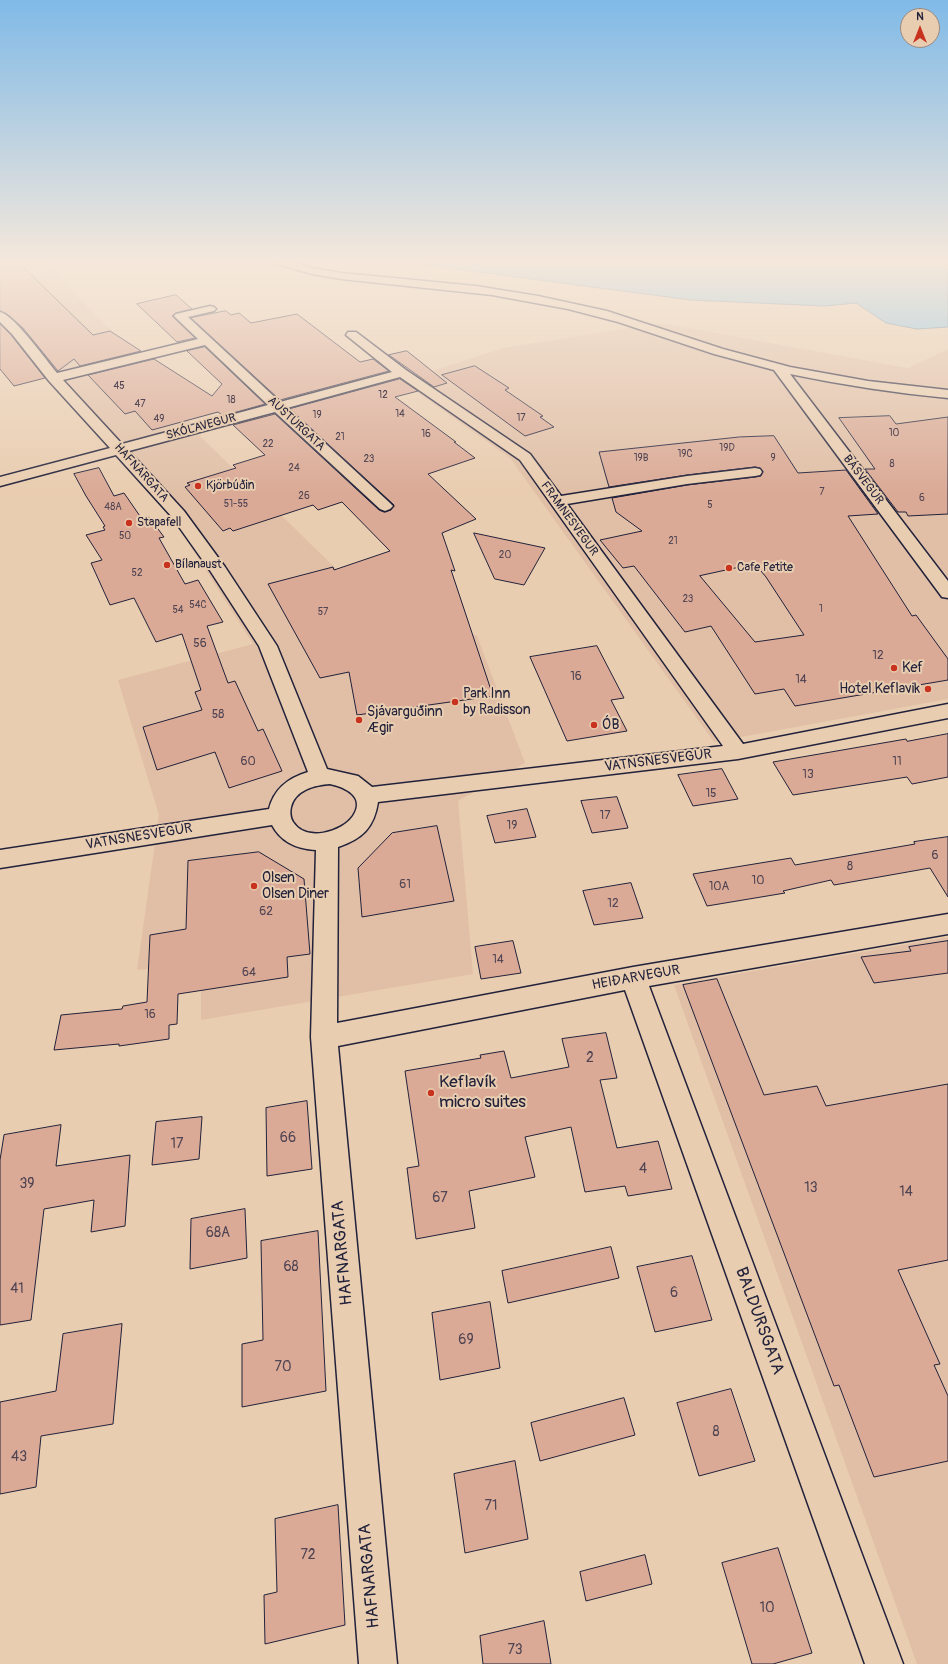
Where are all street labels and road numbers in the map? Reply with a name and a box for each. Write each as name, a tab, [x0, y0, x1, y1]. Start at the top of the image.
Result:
street label: AUSTURGATA	[264, 394, 328, 454]
street label: SKÓLAVEGUR	[165, 411, 237, 443]
street label: HAFNARGATA	[111, 441, 171, 505]
street label: BÁSVEGUR	[840, 452, 886, 508]
street label: FRAMNESVEGUR	[537, 479, 601, 559]
street label: VATNSNESVEGUR	[603, 746, 713, 776]
street label: VATNSNESVEGUR	[84, 820, 194, 854]
street label: HEIÐARVEGUR	[591, 962, 681, 994]
street label: HAFNARGATA	[328, 1200, 358, 1306]
street label: BALDURSGATA	[730, 1265, 788, 1377]
street label: HAFNARGATA	[355, 1523, 385, 1629]

